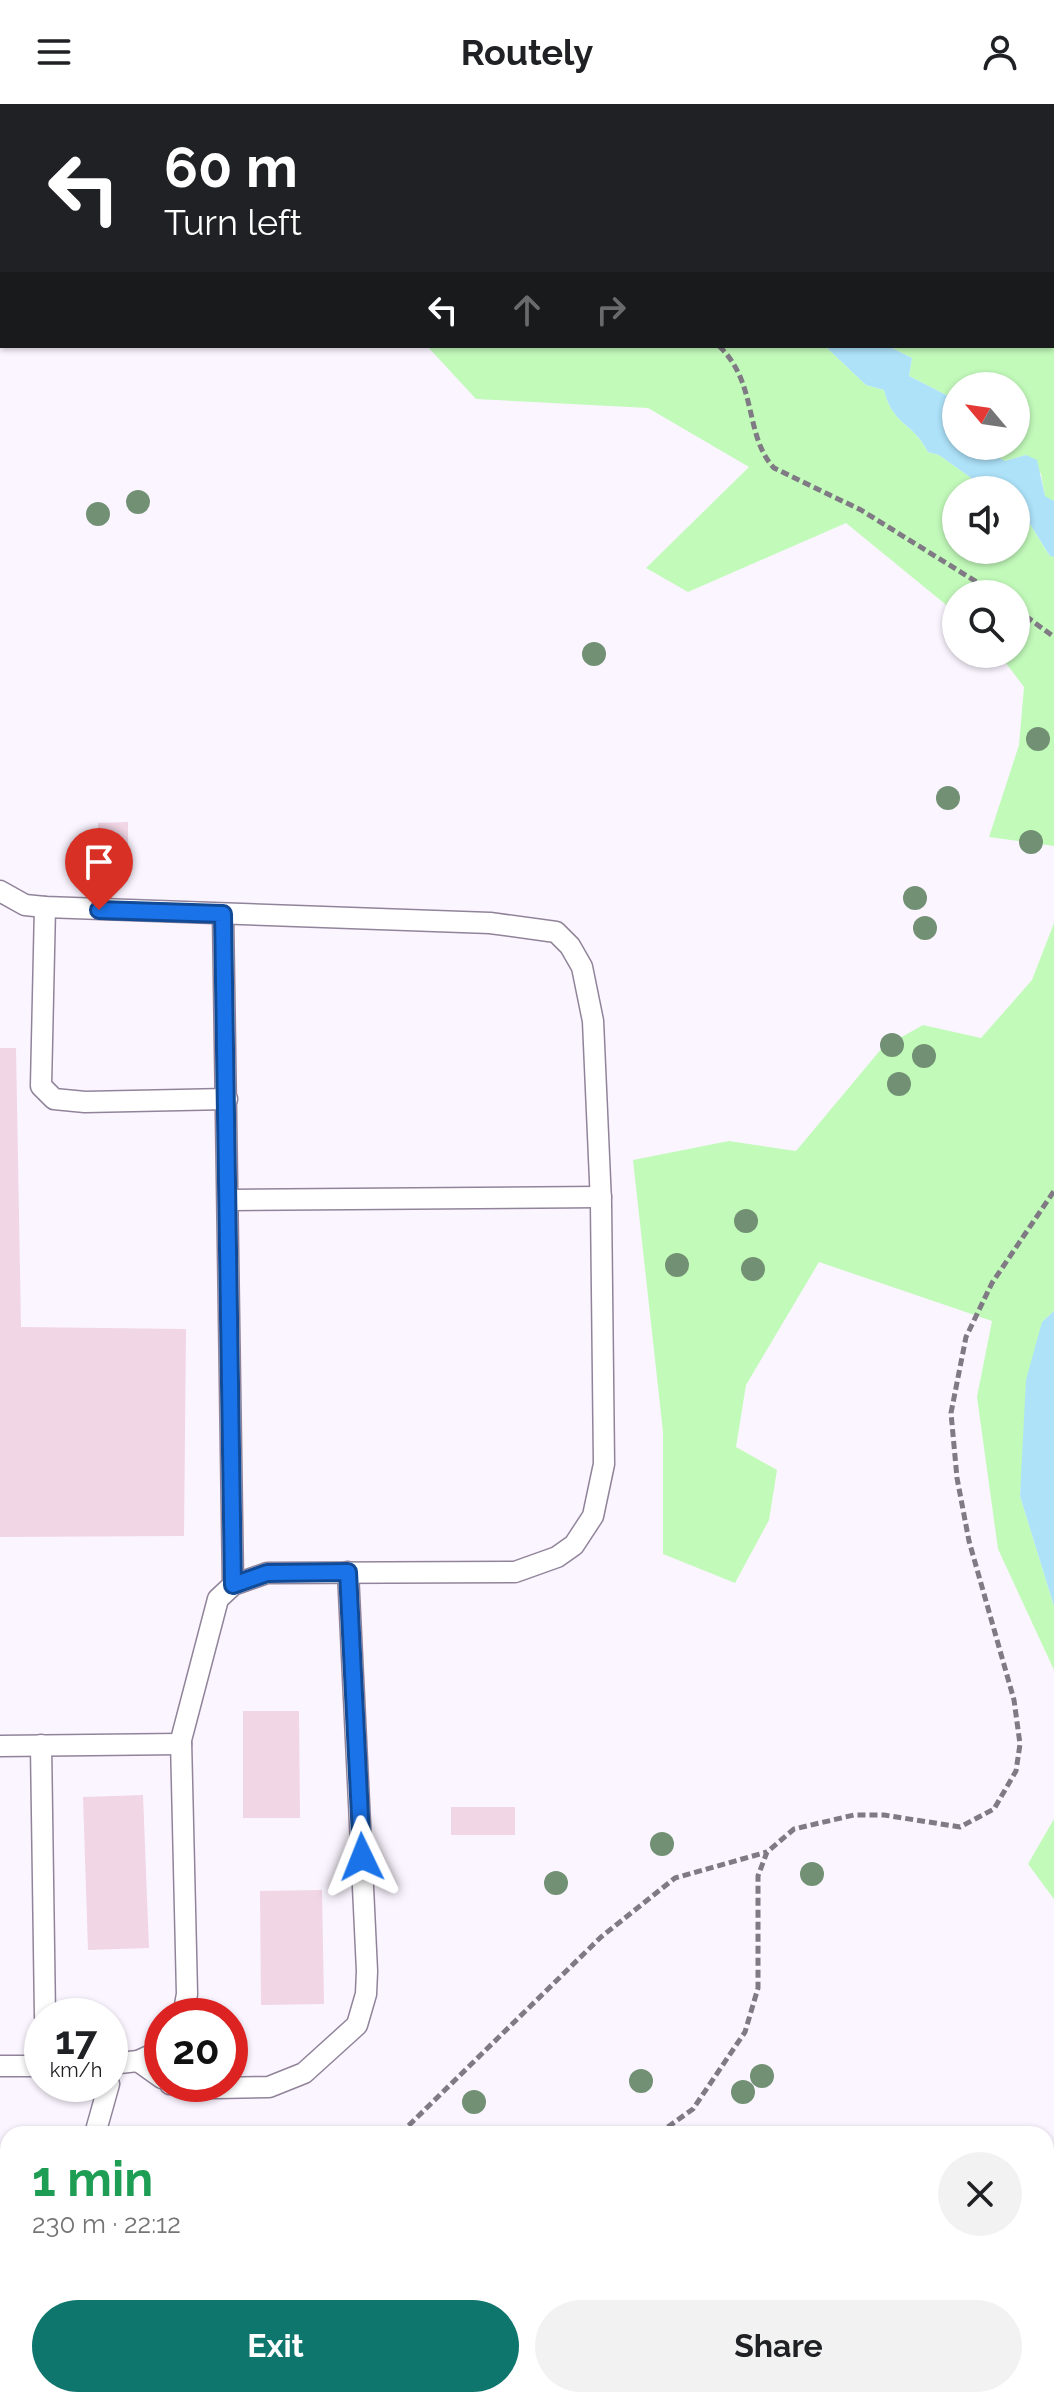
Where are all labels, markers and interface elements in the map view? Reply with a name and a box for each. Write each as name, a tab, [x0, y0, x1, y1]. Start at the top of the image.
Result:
icon: menu	[32, 30, 76, 74]
icon: person	[978, 30, 1022, 74]
text: Routely	[461, 31, 593, 73]
text: 60 m	[164, 134, 298, 200]
icon: left	[32, 136, 136, 240]
text: Turn left	[164, 201, 302, 243]
icon: left	[421, 288, 465, 332]
icon: ahead	[505, 288, 549, 332]
icon: right	[589, 288, 633, 332]
north arrow	[942, 372, 1030, 460]
map controls	[942, 372, 1030, 668]
button: sound	[942, 476, 1030, 564]
button: search	[942, 580, 1030, 668]
pin	[65, 828, 133, 910]
icon: arrive	[77, 840, 121, 884]
position arrow	[320, 1815, 404, 1899]
speed limit sign: 20	[144, 1998, 248, 2102]
text: 17	[55, 2016, 97, 2063]
text: km/h	[50, 2058, 102, 2082]
text: 1 min	[32, 2151, 153, 2207]
button: close	[938, 2152, 1022, 2236]
text: 230 m · 22:12	[32, 2209, 181, 2239]
button: Exit	[32, 2300, 519, 2392]
button: Share	[535, 2300, 1022, 2392]

